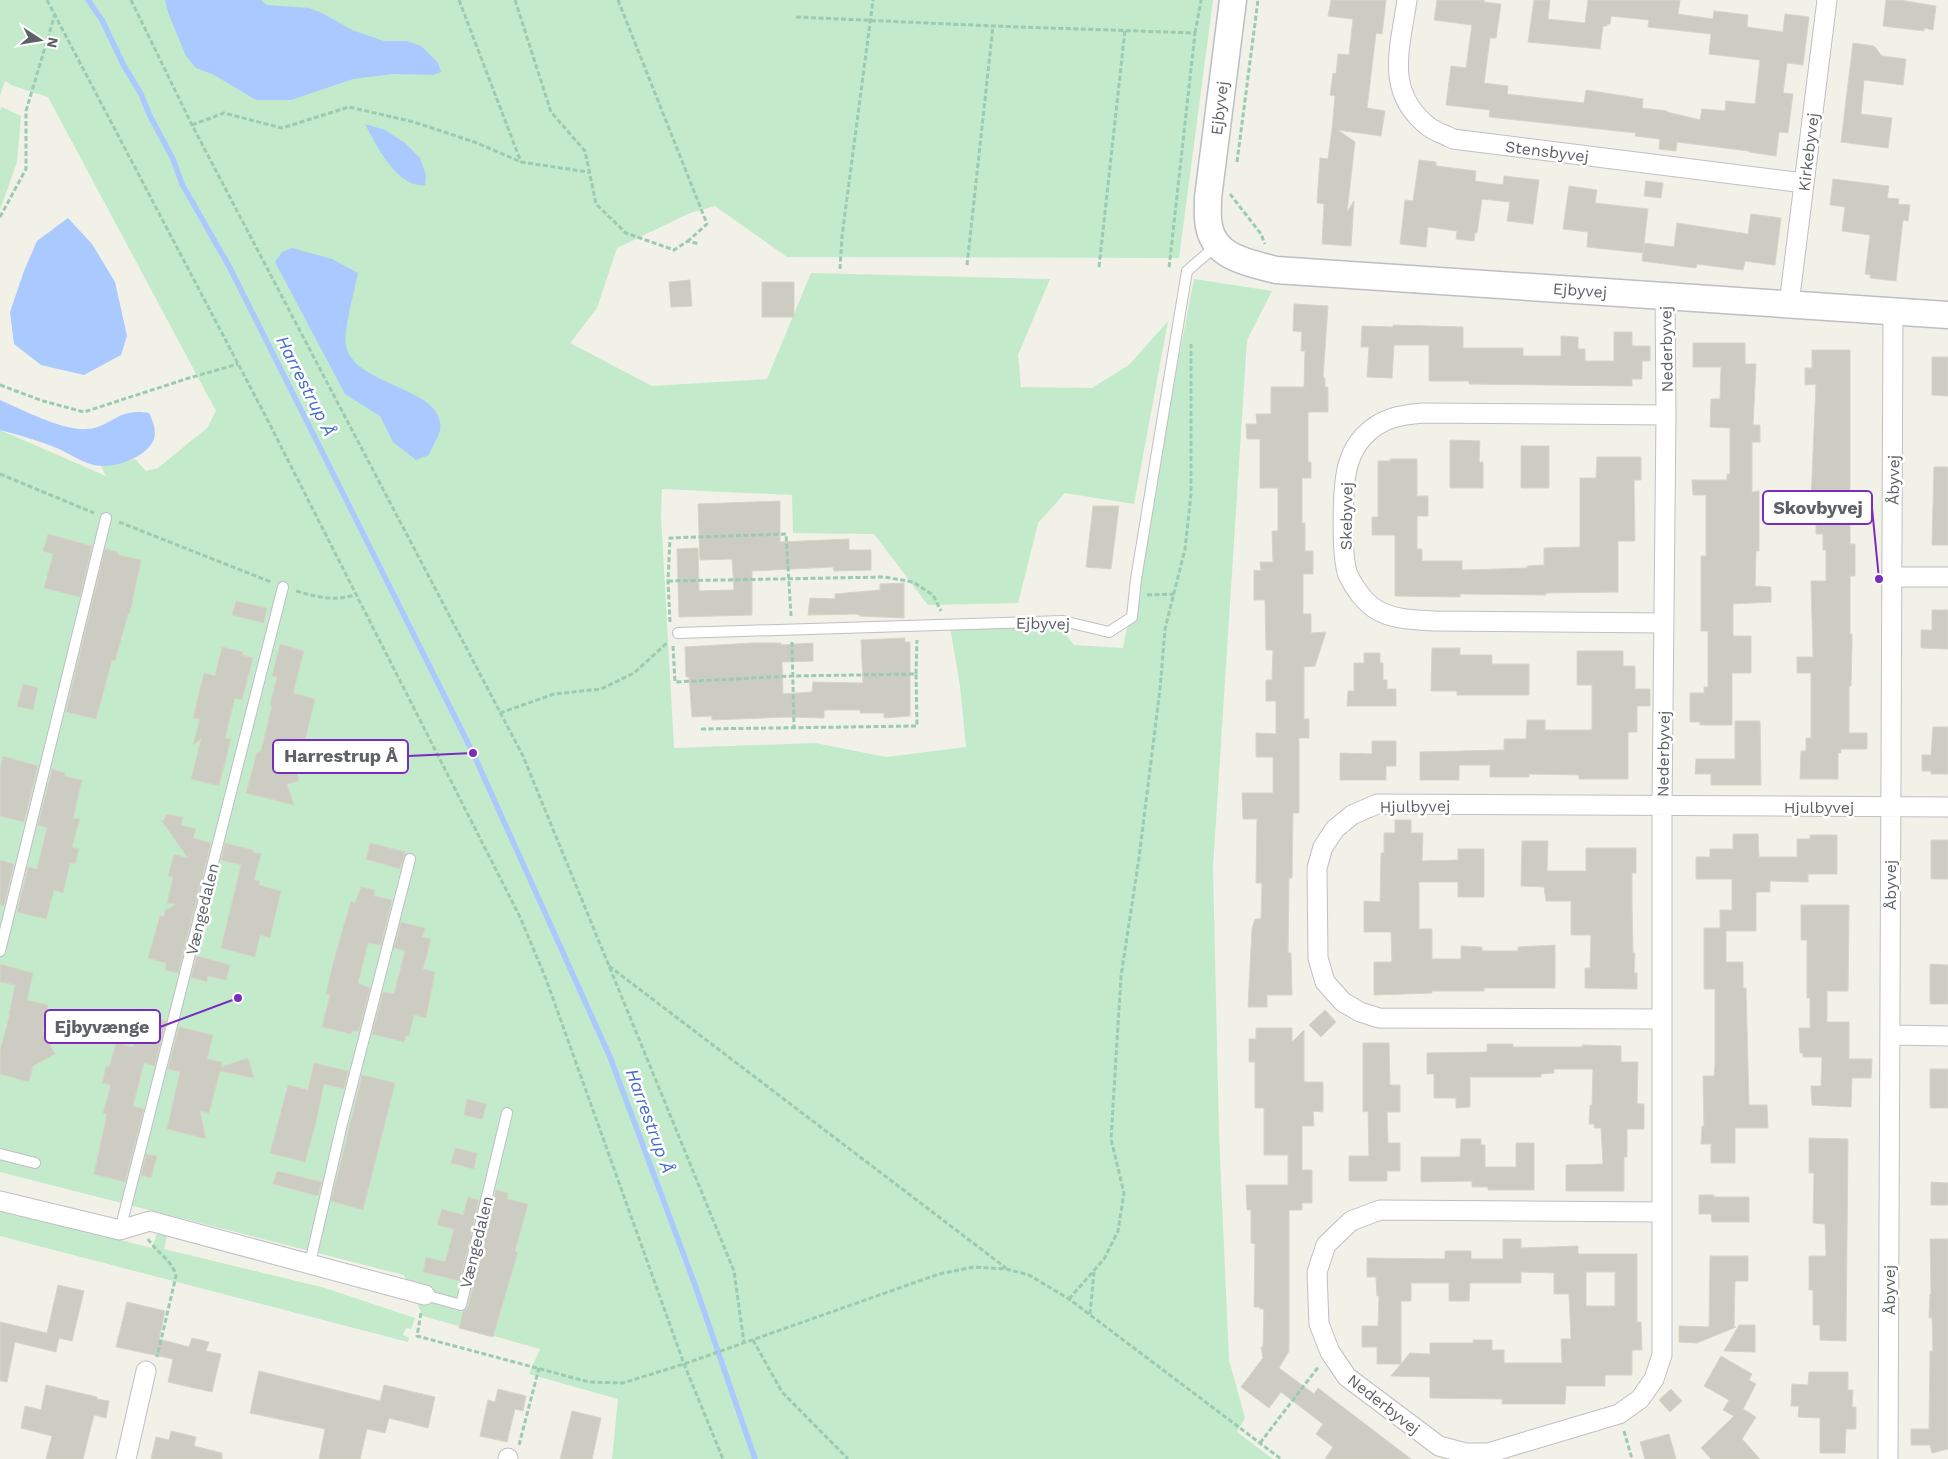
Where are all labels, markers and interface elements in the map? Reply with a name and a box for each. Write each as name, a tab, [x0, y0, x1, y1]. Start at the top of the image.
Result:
north arrow	[15, 15, 65, 65]
text: N	[44, 36, 62, 49]
street label: Ejbyvej	[1207, 80, 1232, 136]
street label: Kirkebyvej	[1794, 112, 1823, 193]
street label: Stensbyvej	[1504, 137, 1590, 166]
street label: Ejbyvej	[1552, 279, 1608, 302]
street label: Nederbyvej	[1656, 306, 1677, 392]
water label: Harrestrup Å	[272, 332, 341, 440]
street label: Åbyvej	[1884, 455, 1903, 505]
street label: Skebyvej	[1336, 482, 1357, 550]
callout: Skovbyvej	[1763, 491, 1872, 524]
text: Skovbyvej	[1773, 497, 1863, 518]
street label: Ejbyvej	[1016, 614, 1070, 633]
street label: Nederbyvej	[1653, 711, 1674, 797]
callout: Harrestrup Å	[273, 740, 408, 773]
text: Harrestrup Å	[284, 745, 399, 766]
street label: Hjulbyvej	[1380, 796, 1450, 817]
street label: Hjulbyvej	[1784, 798, 1854, 817]
street label: Åbyvej	[1881, 860, 1900, 910]
street label: Vængedalen	[182, 861, 223, 957]
callout: Ejbyvænge	[45, 1010, 160, 1043]
text: Ejbyvænge	[55, 1016, 149, 1037]
water label: Harrestrup Å	[622, 1066, 679, 1176]
street label: Vængedalen	[456, 1194, 497, 1290]
street label: Åbyvej	[1880, 1265, 1899, 1315]
street label: Nederbyvej	[1344, 1370, 1424, 1439]

